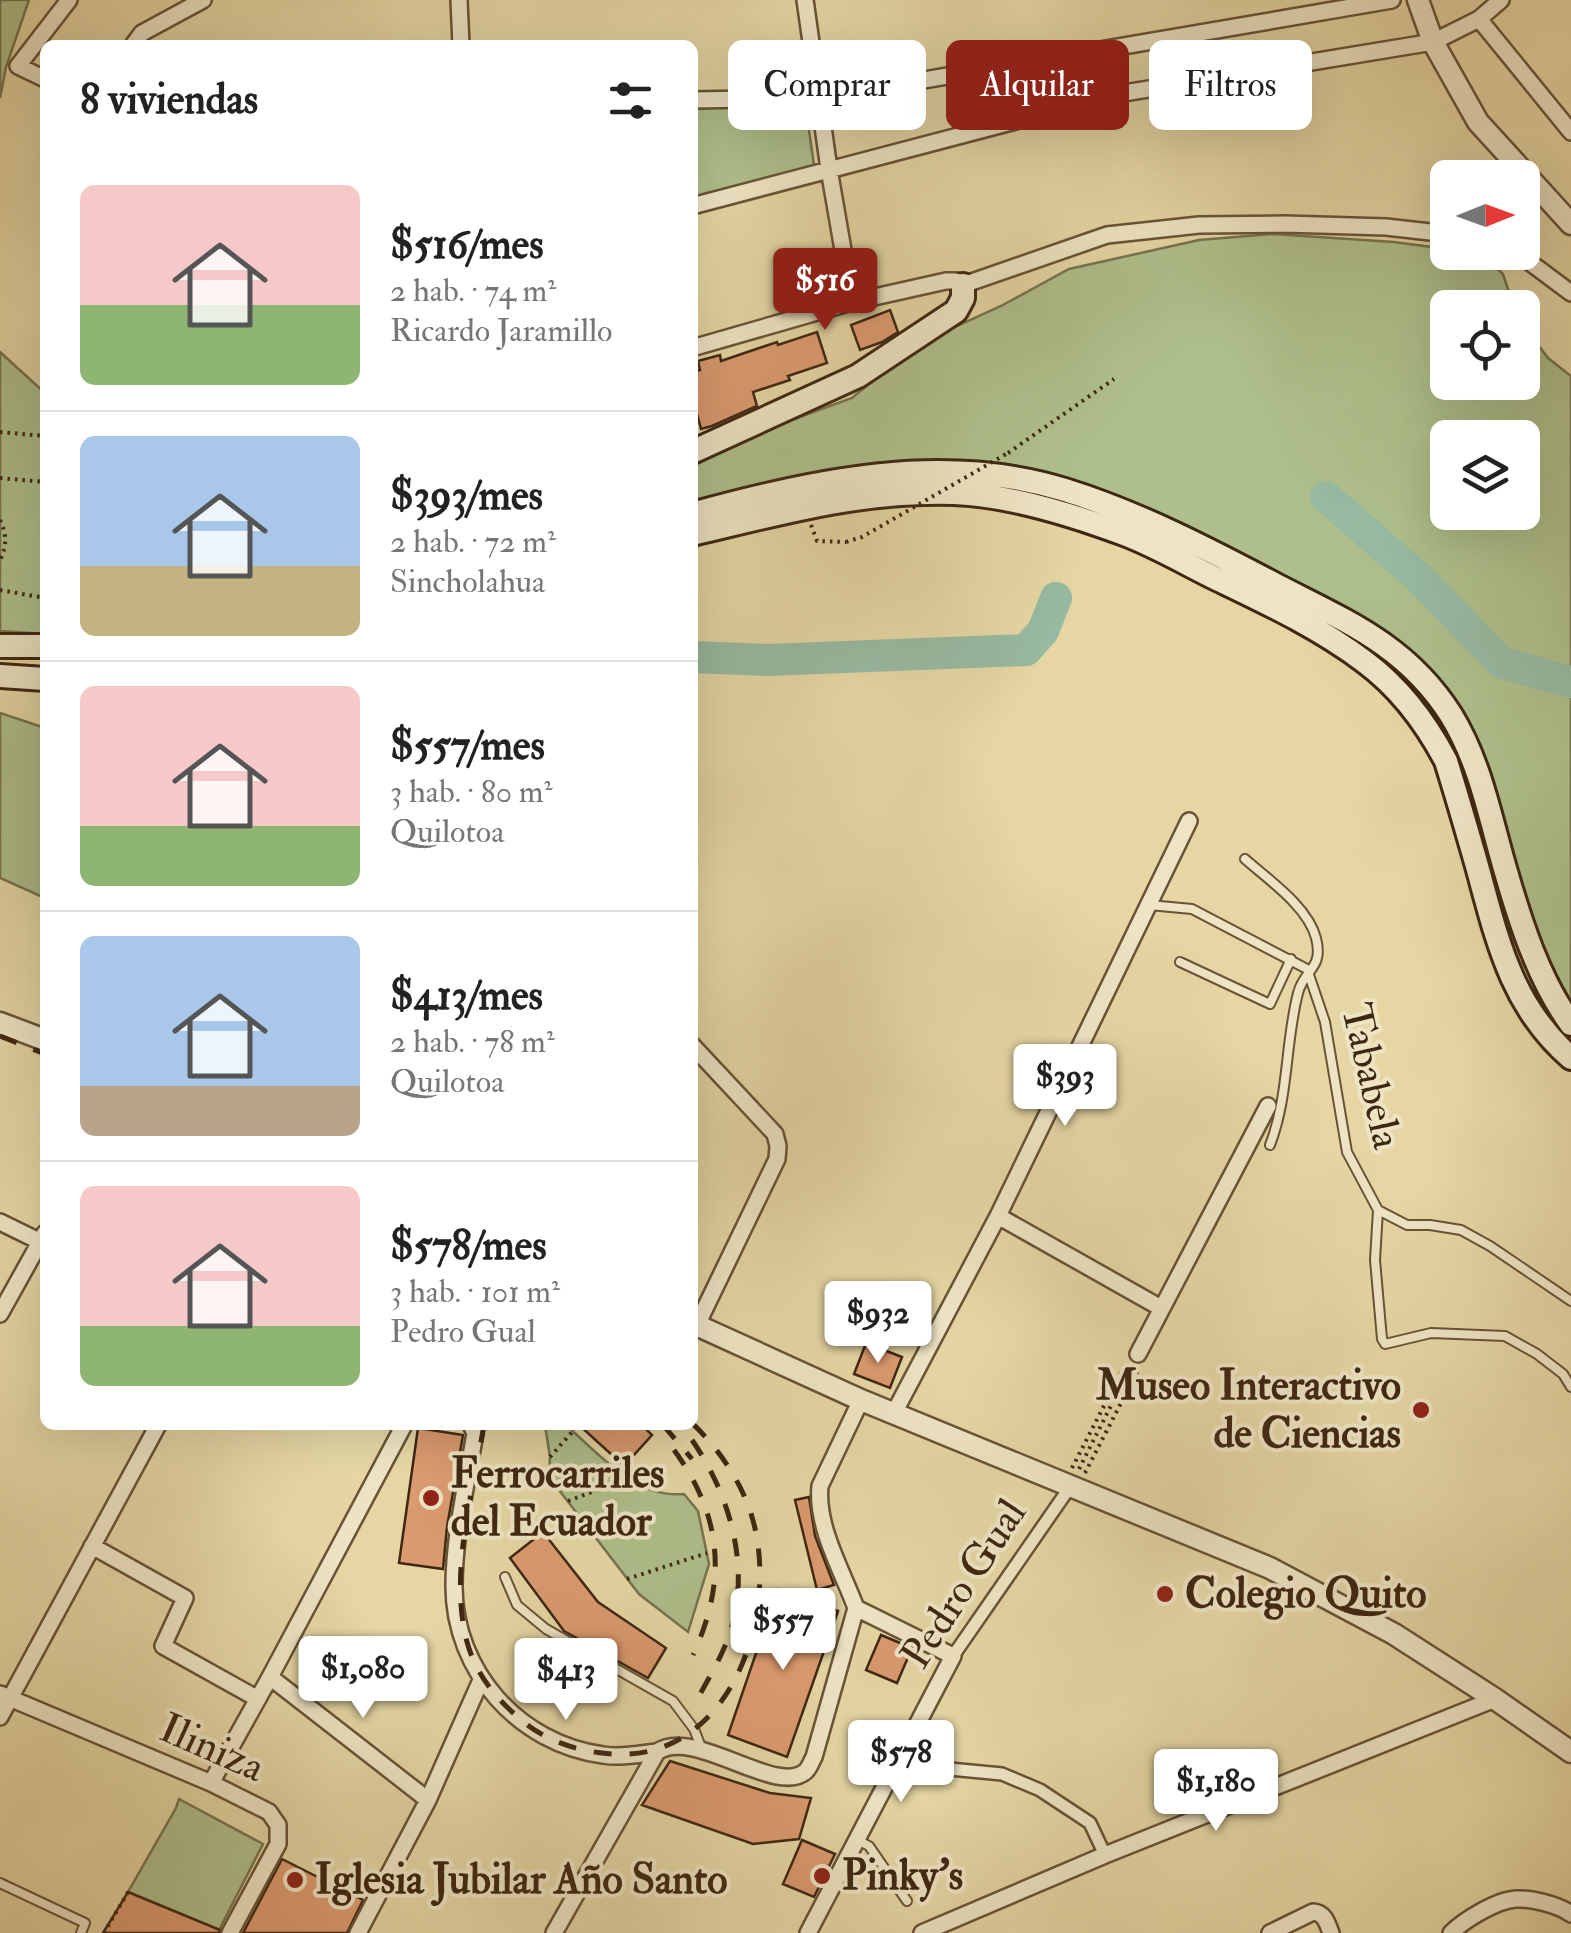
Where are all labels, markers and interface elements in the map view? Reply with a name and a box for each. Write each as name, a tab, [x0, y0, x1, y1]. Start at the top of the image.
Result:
chip: Comprar	[728, 40, 926, 130]
chip: Alquilar	[946, 40, 1129, 130]
chip: Filtros	[1149, 40, 1312, 130]
icon: filters	[603, 73, 658, 128]
text: 8 viviendas	[80, 74, 258, 126]
north arrow	[1430, 160, 1540, 270]
map controls	[1430, 160, 1540, 530]
text: $516/mes	[390, 219, 544, 271]
icon: home	[160, 225, 280, 345]
pin: $516	[766, 248, 884, 333]
text: $516	[795, 260, 855, 300]
text: 2 hab. · 74 m²	[390, 271, 556, 311]
button: locate	[1430, 290, 1540, 400]
text: Ricardo Jaramillo	[390, 311, 612, 351]
button: layers	[1430, 420, 1540, 530]
text: $393/mes	[390, 470, 543, 522]
icon: home	[160, 476, 280, 596]
text: 2 hab. · 72 m²	[390, 522, 556, 562]
text: Sincholahua	[390, 562, 545, 602]
text: $557/mes	[390, 720, 545, 772]
icon: home	[160, 726, 280, 846]
text: 3 hab. · 80 m²	[390, 772, 553, 812]
text: Quilotoa	[390, 812, 504, 852]
text: $413/mes	[390, 970, 543, 1022]
icon: home	[160, 976, 280, 1096]
street label: Tababela	[1329, 998, 1413, 1155]
text: 2 hab. · 78 m²	[390, 1022, 555, 1062]
pin: $393	[1006, 1044, 1124, 1129]
text: $393	[1035, 1056, 1095, 1096]
text: Quilotoa	[390, 1062, 504, 1102]
text: $578/mes	[390, 1220, 547, 1272]
icon: home	[160, 1226, 280, 1346]
text: 3 hab. · 101 m²	[390, 1272, 560, 1312]
pin: $932	[819, 1281, 937, 1366]
text: $932	[846, 1293, 910, 1333]
text: Pedro Gual	[390, 1312, 536, 1352]
place label: Museo Interactivo de Ciencias	[1095, 1360, 1401, 1460]
marker: Museo Interactivo de Ciencias	[1410, 1399, 1432, 1421]
place label: Ferrocarriles del Ecuador	[451, 1448, 665, 1548]
marker: Ferrocarriles del Ecuador	[420, 1487, 442, 1509]
street label: Pedro Gual	[890, 1489, 1038, 1678]
place label: Colegio Quito	[1185, 1568, 1426, 1620]
marker: Colegio Quito	[1154, 1583, 1176, 1605]
pin: $557	[724, 1588, 842, 1673]
text: $557	[753, 1600, 813, 1640]
pin: $1,080	[282, 1636, 444, 1721]
pin: $413	[507, 1638, 625, 1723]
text: $1,080	[321, 1648, 405, 1688]
text: $413	[536, 1650, 596, 1690]
street label: Iliniza	[151, 1702, 273, 1794]
pin: $578	[842, 1720, 960, 1805]
text: $578	[870, 1732, 932, 1772]
pin: $1,180	[1135, 1749, 1297, 1834]
text: $1,180	[1176, 1761, 1256, 1801]
place label: Pinky's	[842, 1850, 963, 1903]
place label: Iglesia Jubilar Año Santo	[315, 1854, 727, 1906]
marker: Pinky's	[811, 1865, 833, 1887]
marker: Iglesia Jubilar Año Santo	[284, 1869, 306, 1891]

